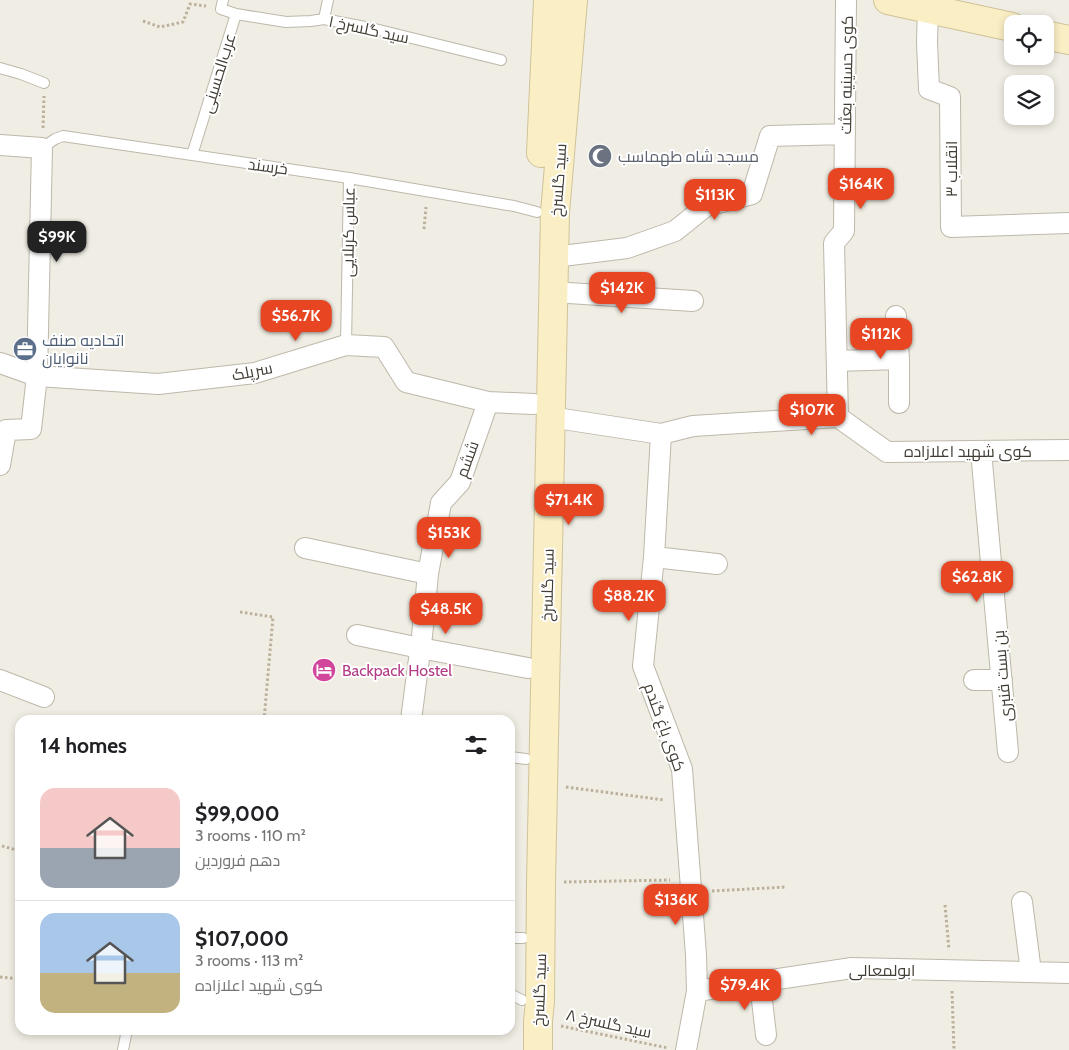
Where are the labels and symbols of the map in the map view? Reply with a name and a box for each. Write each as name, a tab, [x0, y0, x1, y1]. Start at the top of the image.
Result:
street label: سید گلسرخ ۱	[326, 12, 411, 49]
street label: کوی حسینیه بعثت	[836, 15, 858, 135]
street label: عرب‌الحسینی	[197, 31, 241, 116]
street label: انقلاب ۳	[942, 141, 961, 197]
street label: سید گلسرخ	[546, 143, 573, 217]
mosque icon: مسجد شاه طهماسب	[587, 143, 613, 169]
place label: مسجد شاه طهماسب	[618, 147, 759, 167]
street label: خرسند	[247, 154, 289, 179]
pin: $164K	[826, 168, 896, 210]
pin: $113K	[680, 178, 750, 221]
street label: عباس کربلایی	[338, 187, 360, 277]
pin: $99K	[27, 220, 87, 263]
pin: $142K	[587, 272, 657, 314]
pin: $56.7K	[255, 300, 337, 342]
pin: $112K	[846, 318, 916, 360]
place label: اتحادیه صنف نانوایان	[42, 331, 125, 369]
office icon: اتحادیه صنف نانوایان	[12, 336, 38, 362]
street label: سرپلک	[230, 358, 275, 387]
pin: $107K	[777, 394, 847, 436]
street label: ششم	[452, 438, 485, 481]
street label: کوی شهید اعلازاده	[904, 442, 1032, 462]
pin: $71.4K	[528, 484, 610, 526]
pin: $153K	[414, 516, 484, 559]
street label: سید گلسرخ	[537, 548, 560, 622]
pin: $62.8K	[936, 560, 1018, 603]
pin: $88.2K	[588, 580, 670, 622]
pin: $48.5K	[405, 592, 487, 635]
street label: بن بست قنبری	[989, 629, 1017, 723]
hotel icon: Backpack Hostel	[311, 657, 337, 683]
place label: Backpack Hostel	[342, 661, 452, 680]
street label: کوی باغ گندم	[638, 680, 689, 775]
pin: $136K	[641, 884, 711, 926]
street label: سید گلسرخ	[529, 953, 552, 1027]
street label: ابولمعالی	[849, 961, 915, 981]
pin: $79.4K	[704, 968, 786, 1011]
street label: سید گلسرخ ۸	[564, 1005, 653, 1044]

